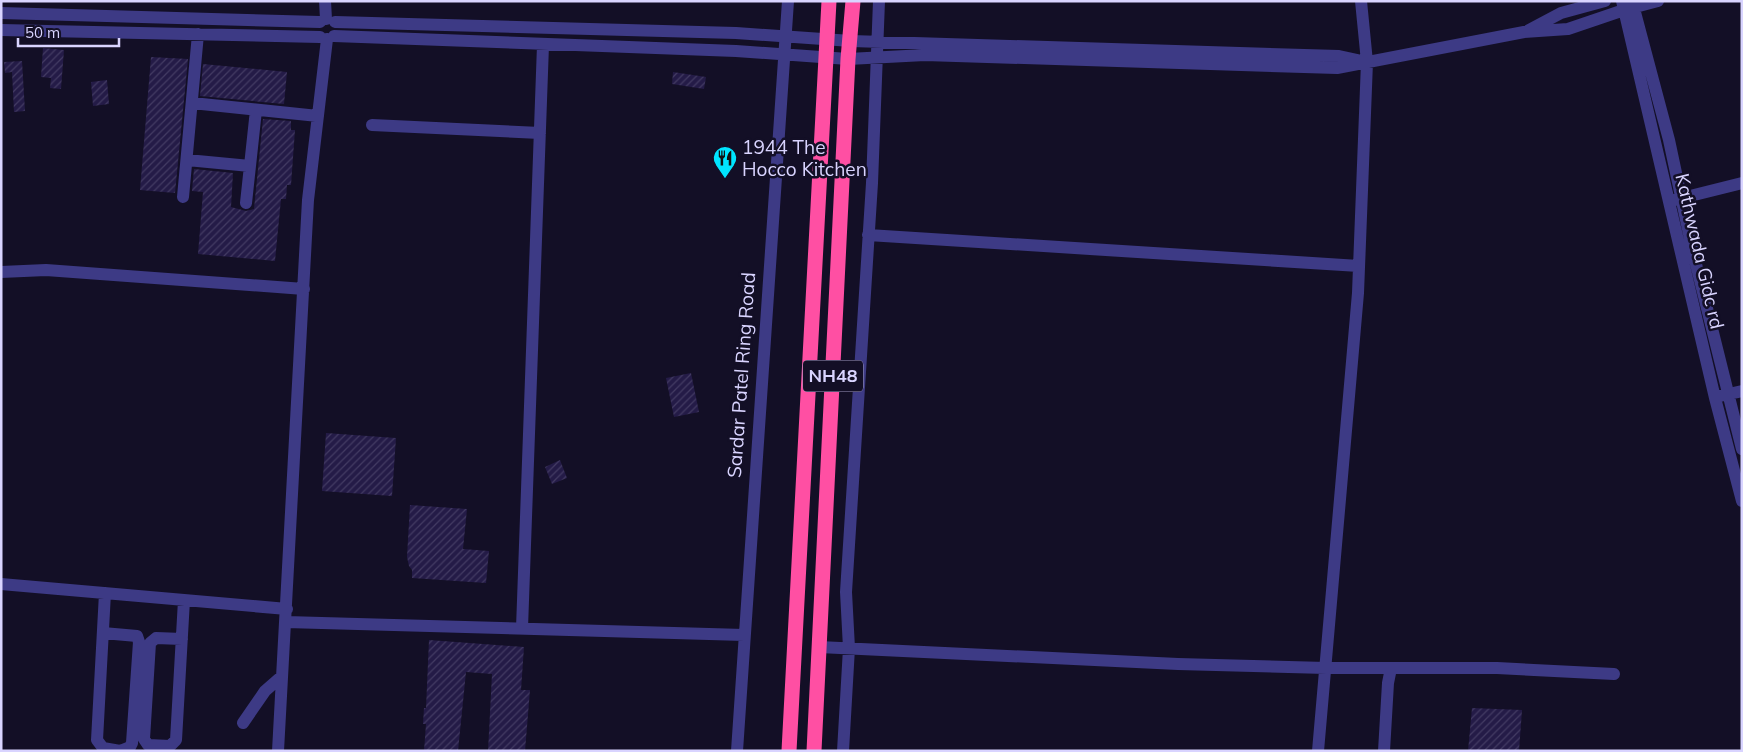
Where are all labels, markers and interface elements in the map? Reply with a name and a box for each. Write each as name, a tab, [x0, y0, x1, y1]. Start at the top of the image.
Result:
scale bar	[18, 15, 119, 47]
text: 50 m	[25, 23, 60, 42]
place label: 1944 The Hocco Kitchen	[742, 135, 867, 181]
restaurant icon: 1944 The Hocco Kitchen	[712, 145, 738, 179]
street label: Kathwada Gidc rd	[1670, 171, 1730, 331]
street label: Sardar Patel Ring Road	[722, 271, 760, 479]
road number: NH48	[803, 361, 863, 392]

